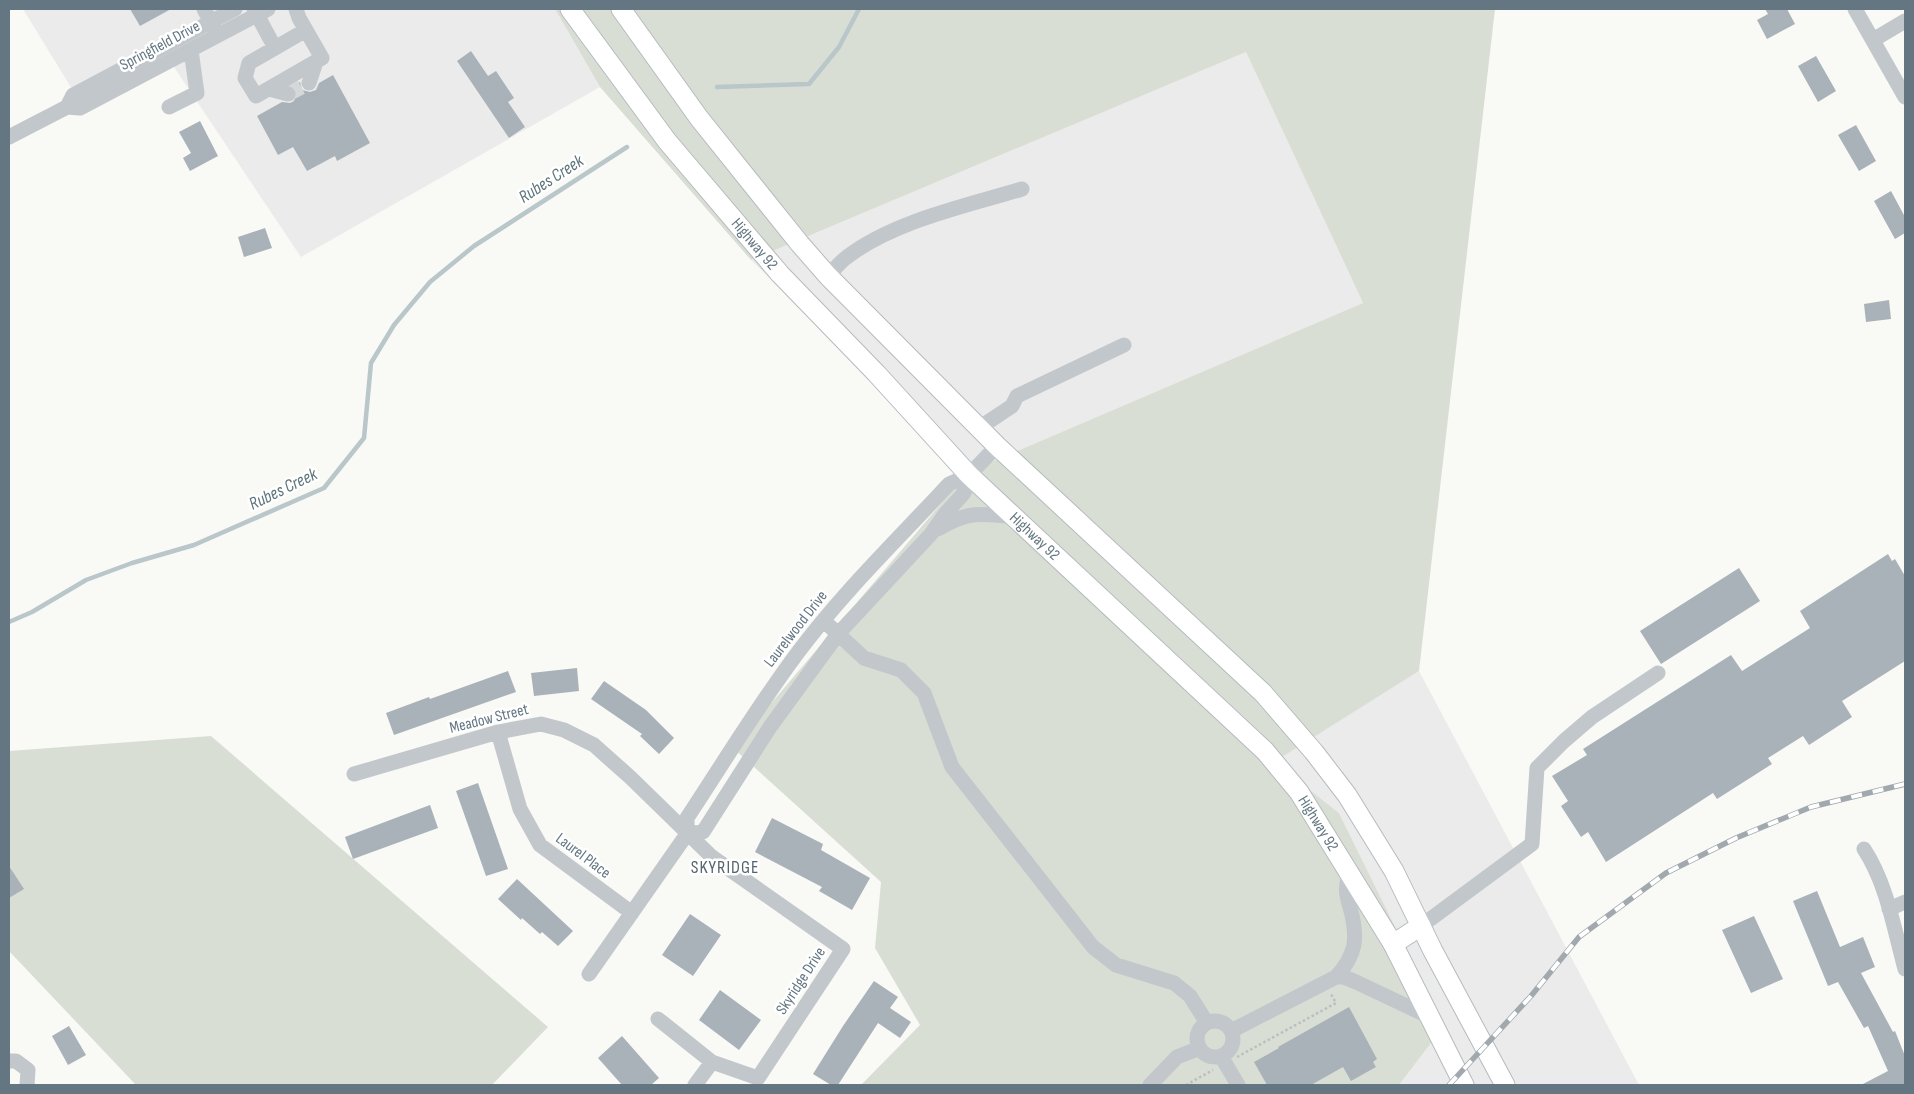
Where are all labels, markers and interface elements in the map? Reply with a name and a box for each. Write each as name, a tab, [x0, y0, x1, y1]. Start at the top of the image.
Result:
street label: Springfield Drive	[117, 17, 203, 75]
water label: Rubes Creek	[515, 150, 588, 208]
street label: Highway 92	[727, 214, 782, 274]
water label: Rubes Creek	[246, 463, 322, 514]
street label: Highway 92	[1006, 508, 1064, 564]
street label: Laurelwood Drive	[760, 587, 832, 671]
street label: Meadow Street	[448, 700, 531, 738]
street label: Highway 92	[1294, 792, 1343, 854]
street label: Laurel Place	[552, 829, 614, 883]
district label: SKYRIDGE	[691, 857, 759, 878]
street label: Skyridge Drive	[772, 944, 830, 1018]

